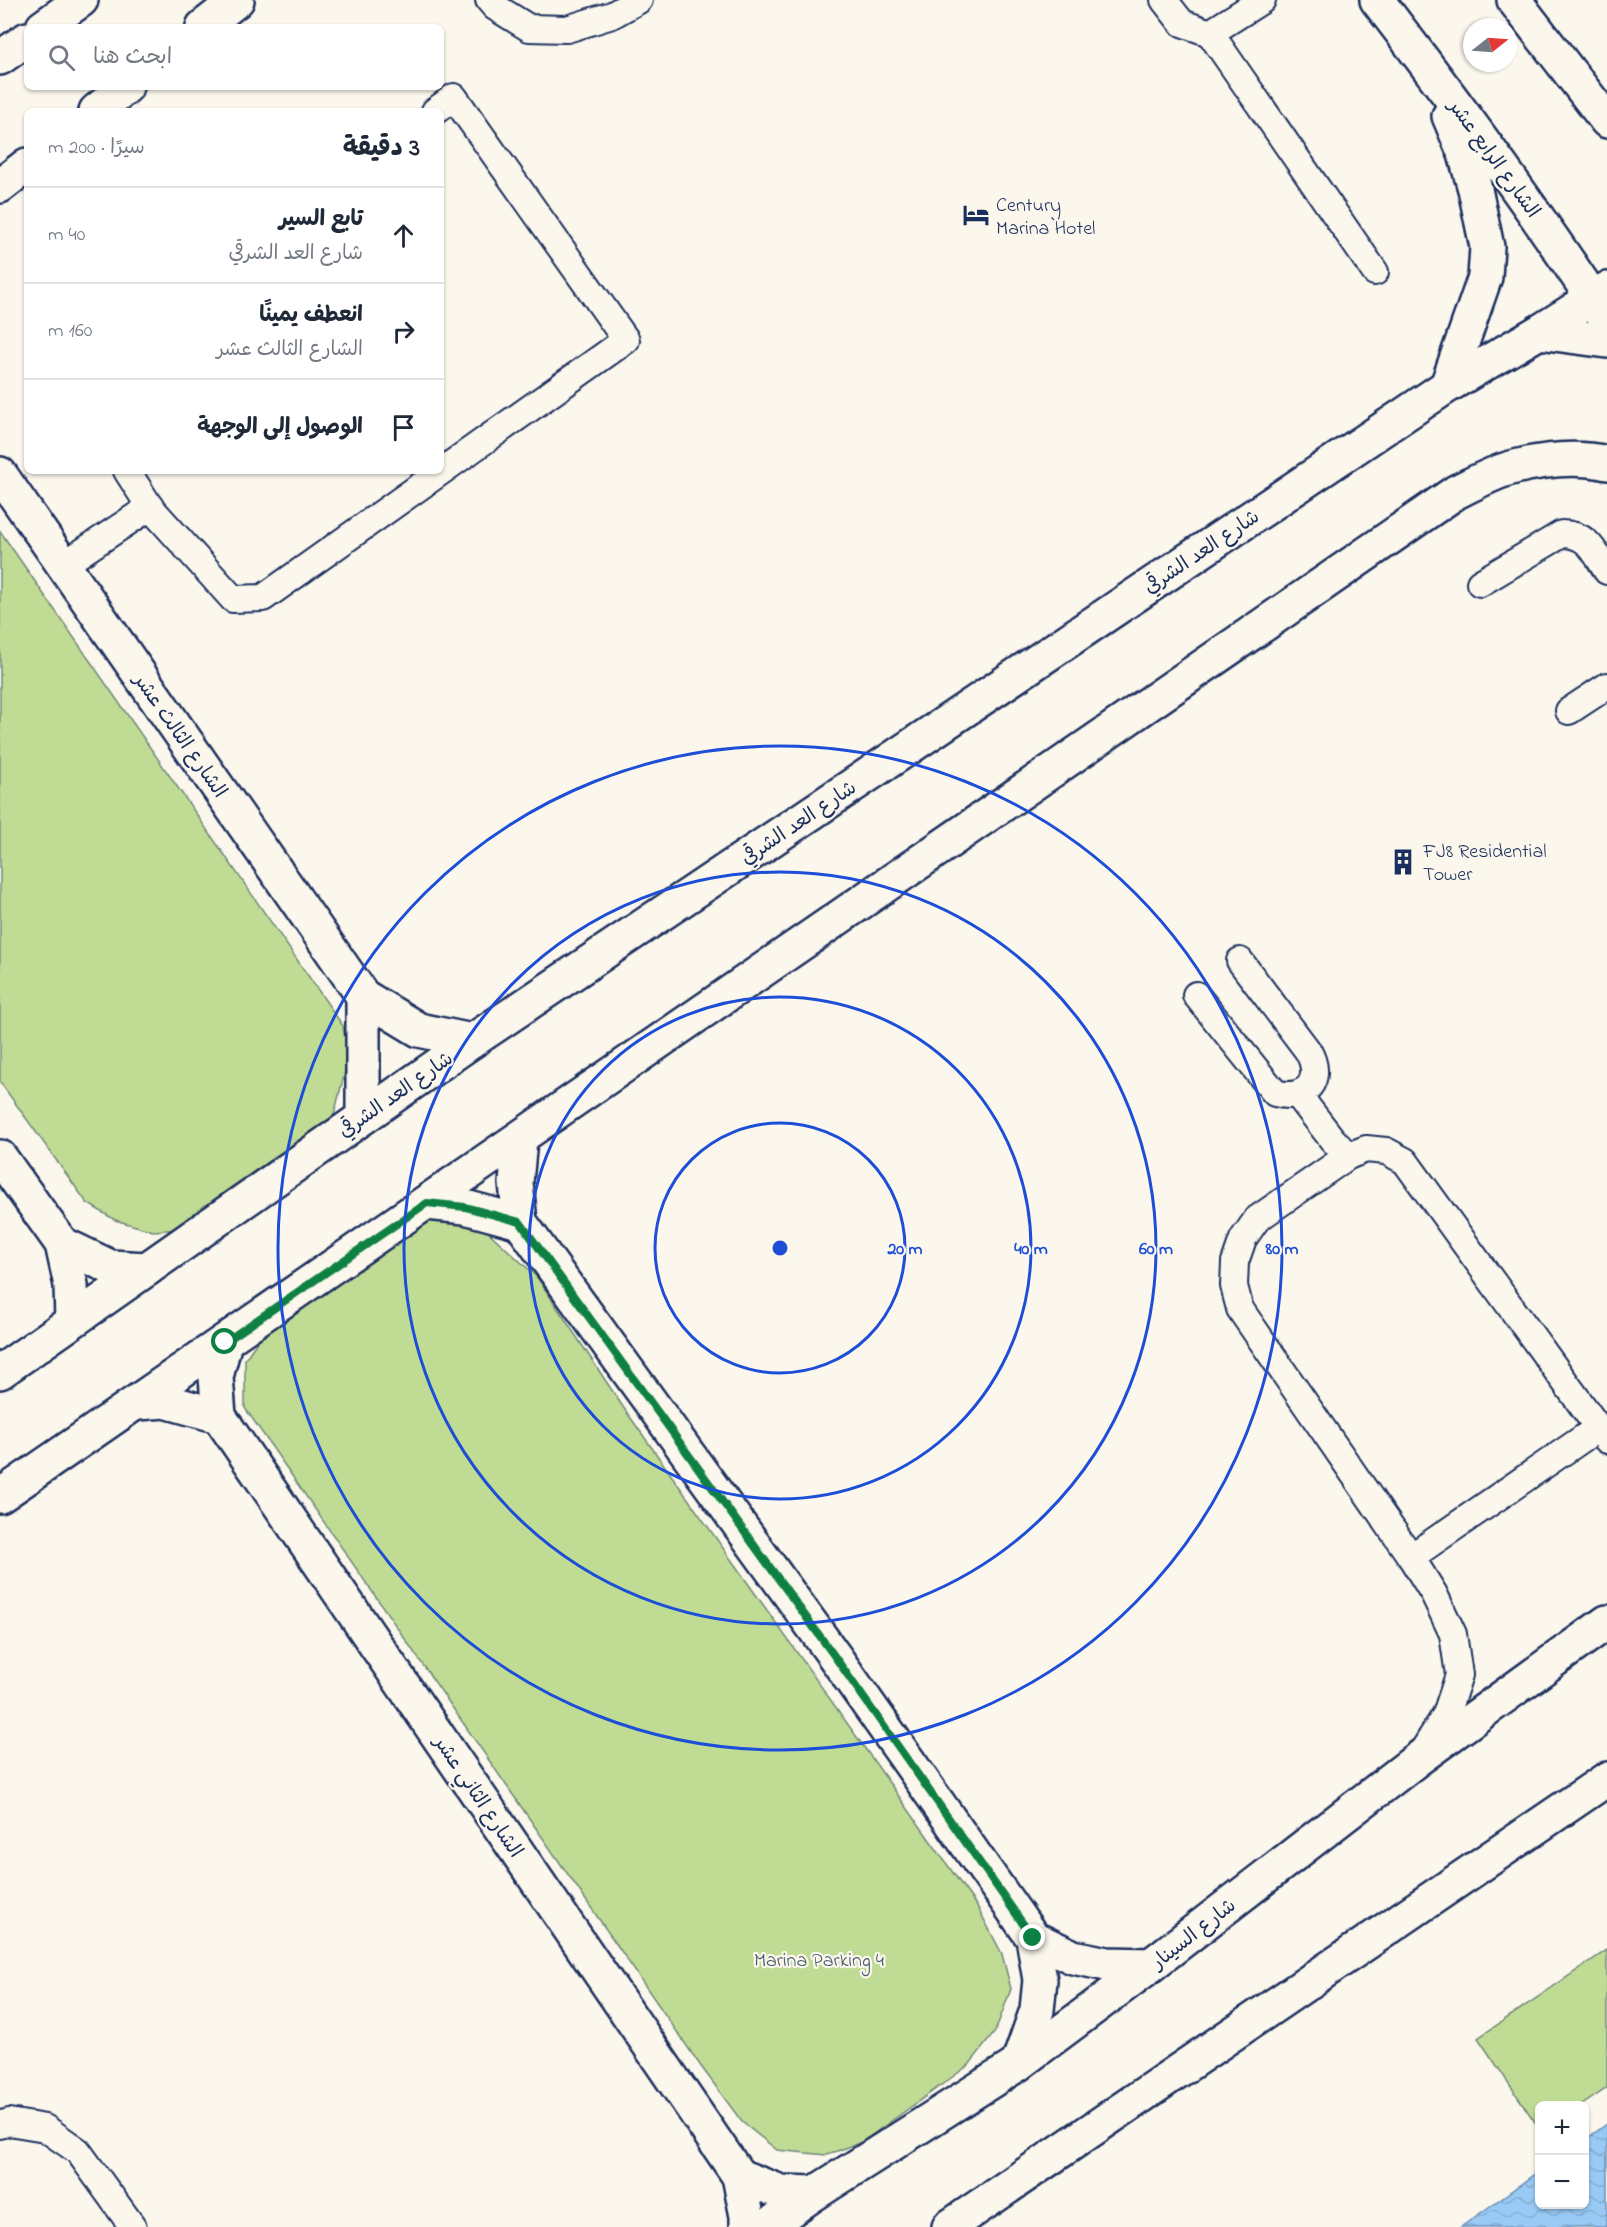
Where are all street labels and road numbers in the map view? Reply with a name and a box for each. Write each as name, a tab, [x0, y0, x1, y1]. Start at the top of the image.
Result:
street label: الشارع الرابع عشر	[1439, 92, 1546, 225]
street label: شارع العد الشرقي	[1138, 503, 1266, 603]
street label: الشارع الثالث عشر	[124, 666, 233, 805]
street label: شارع العد الشرقي	[735, 774, 863, 874]
street label: شارع العد الشرقي	[333, 1045, 460, 1146]
street label: الشارع الثاني عشر	[423, 1729, 529, 1865]
street label: شارع السينار	[1144, 1893, 1243, 1979]

